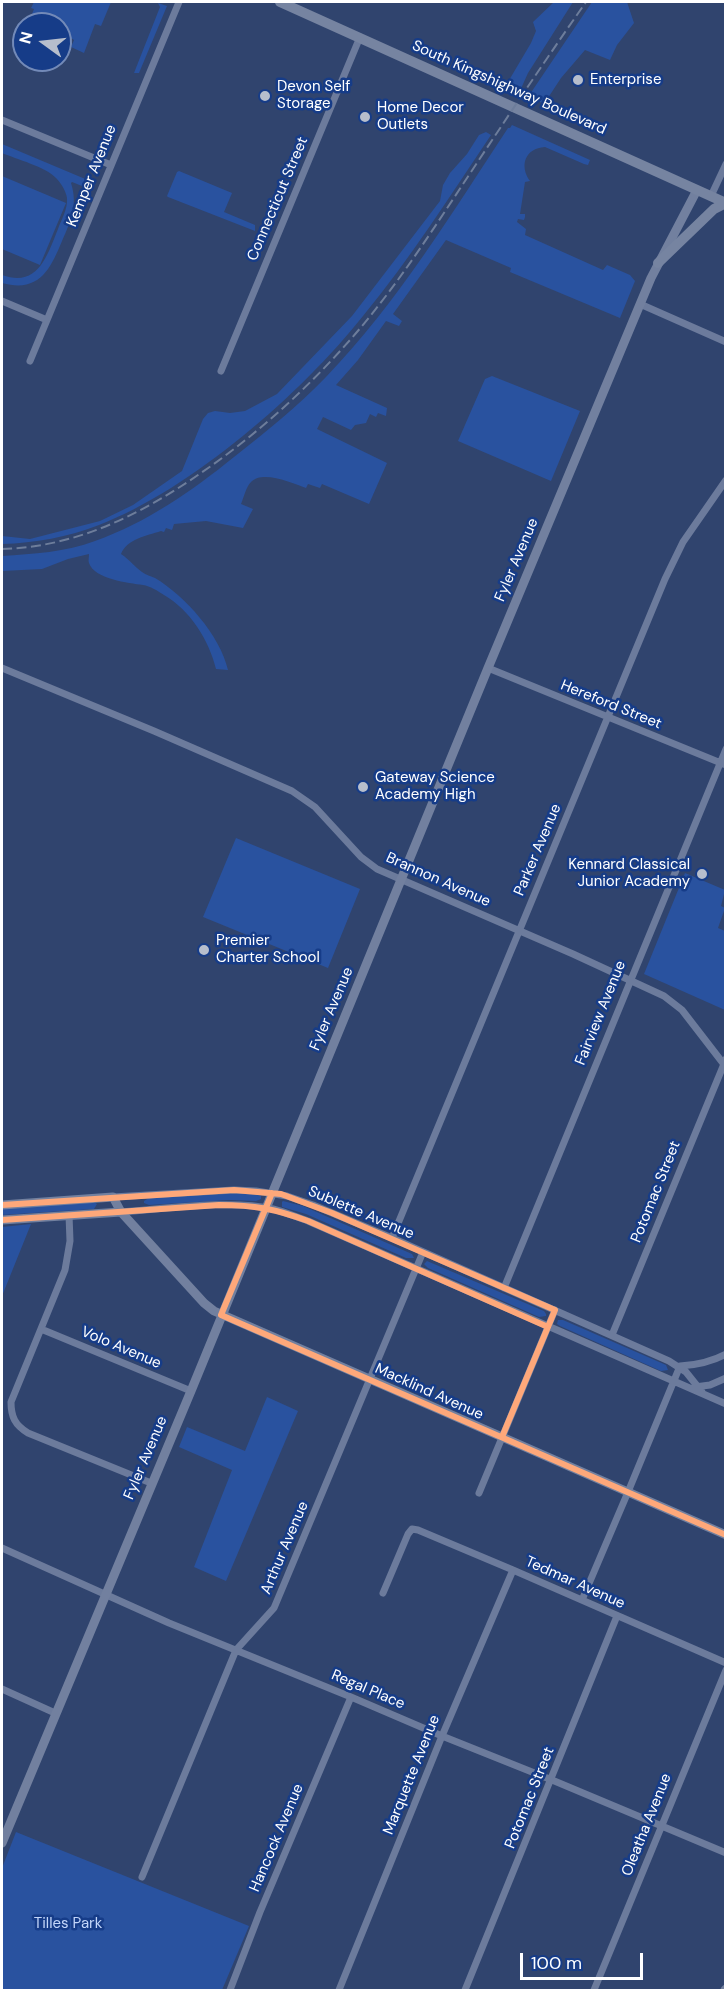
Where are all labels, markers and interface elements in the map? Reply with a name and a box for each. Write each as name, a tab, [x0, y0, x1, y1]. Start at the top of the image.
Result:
north arrow	[12, 12, 72, 72]
text: N	[14, 29, 38, 46]
street label: South Kingshighway Boulevard	[409, 37, 609, 139]
place label: Enterprise	[590, 71, 661, 89]
marker: Enterprise	[571, 73, 585, 87]
place label: Devon Self Storage	[277, 78, 350, 113]
marker: Devon Self Storage	[258, 89, 272, 103]
place label: Home Decor Outlets	[377, 99, 464, 134]
marker: Home Decor Outlets	[358, 110, 372, 124]
street label: Kemper Avenue	[63, 122, 121, 230]
street label: Connecticut Street	[244, 134, 312, 264]
street label: Fyler Avenue	[491, 516, 543, 604]
street label: Hereford Street	[558, 677, 664, 733]
place label: Gateway Science Academy High	[375, 769, 495, 804]
marker: Gateway Science Academy High	[356, 780, 370, 794]
street label: Parker Avenue	[511, 801, 565, 899]
street label: Brannon Avenue	[383, 849, 493, 911]
place label: Kennard Classical Junior Academy	[568, 856, 690, 891]
marker: Kennard Classical Junior Academy	[695, 867, 709, 881]
place label: Premier Charter School	[216, 932, 320, 967]
marker: Premier Charter School	[197, 943, 211, 957]
street label: Fairview Avenue	[572, 958, 630, 1068]
street label: Fyler Avenue	[306, 965, 358, 1053]
street label: Potomac Street	[627, 1139, 685, 1245]
street label: Sublette Avenue	[305, 1183, 417, 1243]
street label: Volo Avenue	[78, 1323, 164, 1373]
street label: Macklind Avenue	[372, 1360, 486, 1424]
street label: Fyler Avenue	[120, 1414, 172, 1502]
street label: Arthur Avenue	[257, 1499, 313, 1597]
street label: Tedmar Avenue	[522, 1553, 628, 1613]
street label: Regal Place	[329, 1666, 407, 1714]
street label: Marquette Avenue	[380, 1713, 444, 1837]
street label: Potomac Street	[501, 1745, 559, 1851]
street label: Oleatha Avenue	[618, 1771, 676, 1879]
street label: Hancock Avenue	[246, 1781, 308, 1895]
park label: Tilles Park	[34, 1915, 102, 1933]
scale bar	[523, 1941, 646, 1979]
text: 100 m	[531, 1951, 582, 1975]

